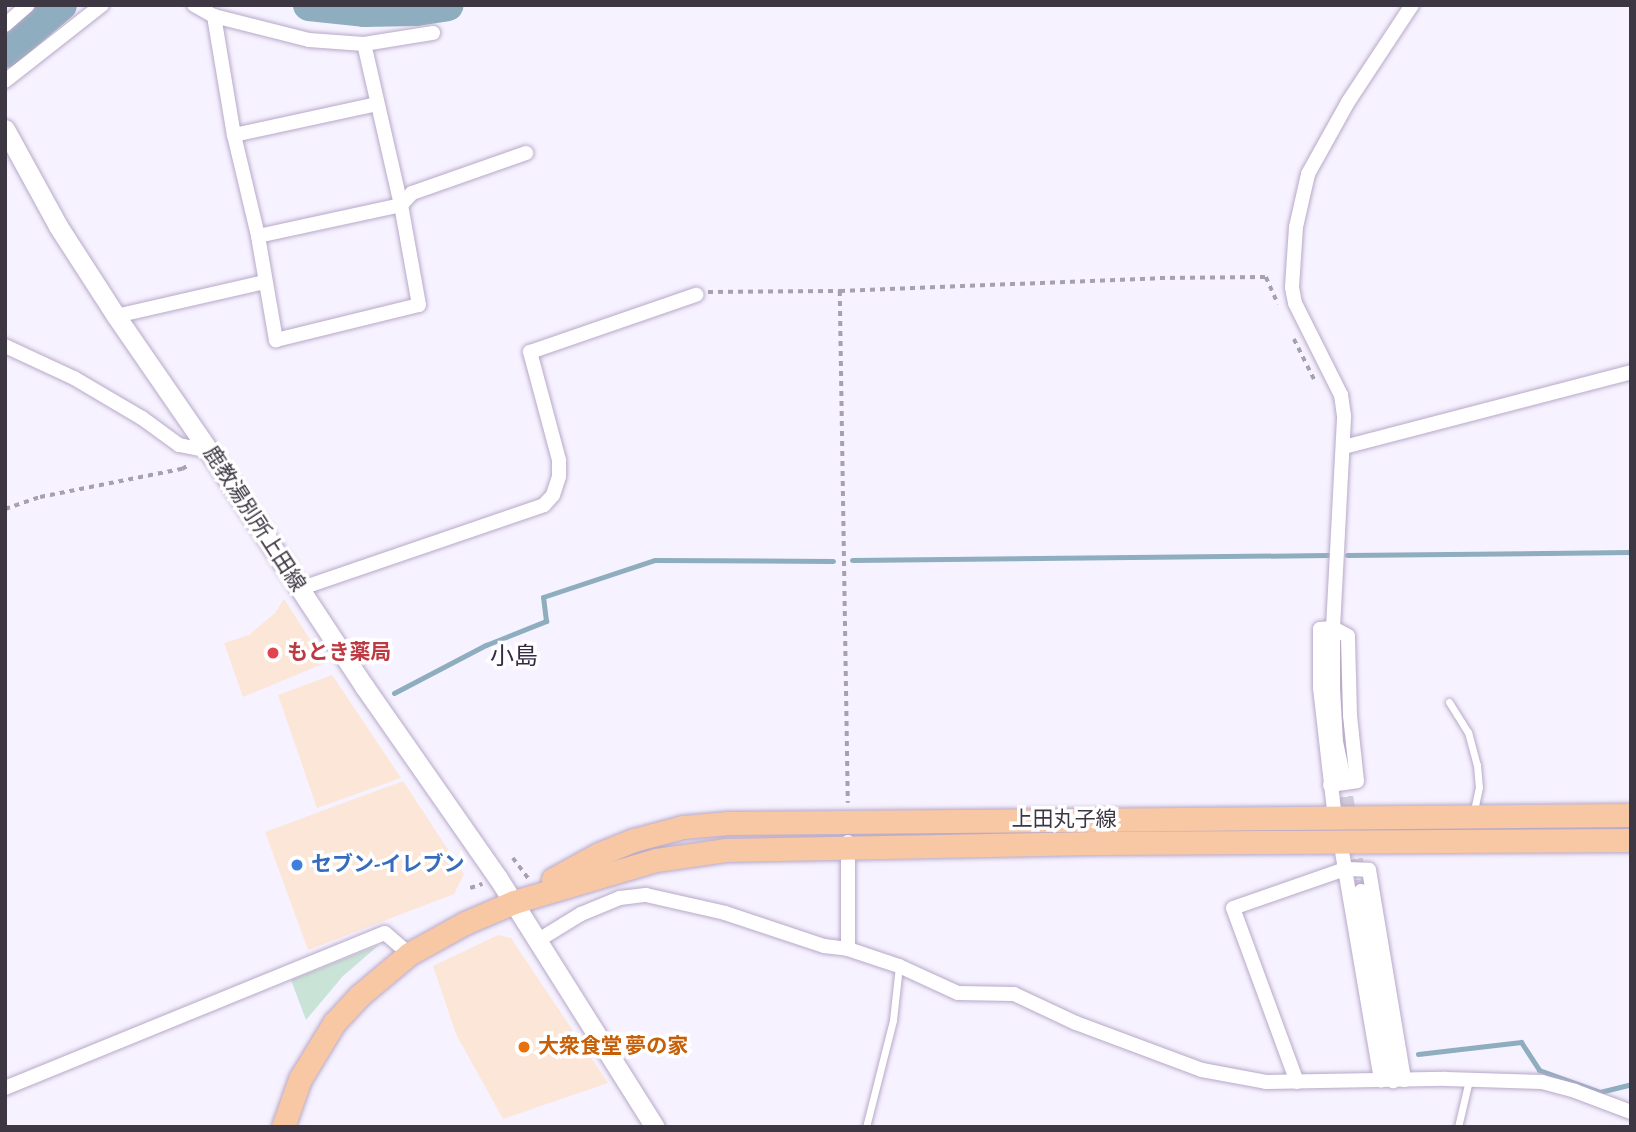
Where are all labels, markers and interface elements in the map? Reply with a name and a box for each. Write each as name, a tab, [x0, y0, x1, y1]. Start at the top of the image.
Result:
street label: 鹿教湯別所上田線	[198, 442, 310, 596]
place label: もとき薬局	[287, 640, 392, 666]
district label: 小島	[490, 644, 538, 672]
marker: もとき薬局	[265, 645, 281, 661]
street label: 上田丸子線	[1012, 807, 1116, 833]
place label: セブン-イレブン	[311, 852, 464, 878]
marker: セブン-イレブン	[289, 857, 305, 873]
place label: 大衆食堂 夢の家	[538, 1034, 688, 1060]
marker: 大衆食堂 夢の家	[516, 1039, 532, 1055]

